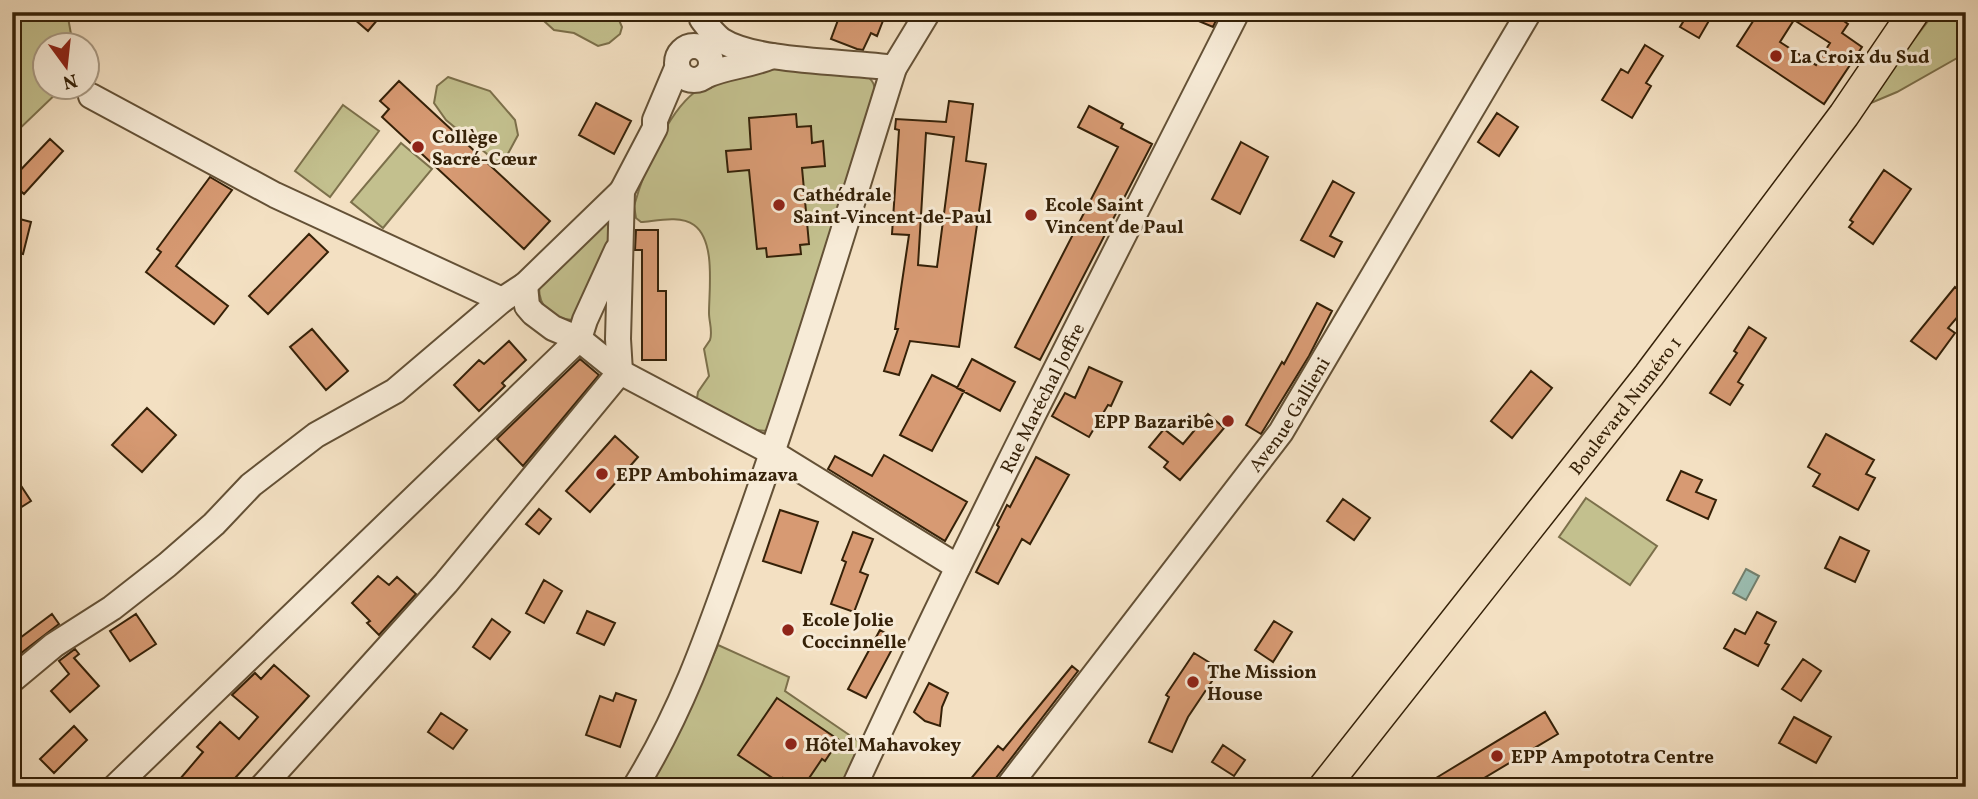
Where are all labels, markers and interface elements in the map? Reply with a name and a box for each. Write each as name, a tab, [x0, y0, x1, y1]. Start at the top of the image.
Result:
north arrow	[32, 32, 102, 102]
place label: La Croix du Sud	[1790, 45, 1930, 71]
marker: La Croix du Sud	[1768, 48, 1784, 64]
text: N	[60, 66, 80, 95]
place label: Collège Sacré-Cœur	[432, 125, 537, 173]
marker: Collège Sacré-Cœur	[410, 139, 426, 155]
place label: Cathédrale Saint-Vincent-de-Paul	[793, 183, 992, 231]
place label: Ecole Saint Vincent de Paul	[1045, 193, 1184, 241]
marker: Cathédrale Saint-Vincent-de-Paul	[771, 197, 787, 213]
marker: Ecole Saint Vincent de Paul	[1023, 207, 1039, 223]
street label: Rue Maréchal Joffre	[995, 319, 1092, 478]
street label: Boulevard Numéro 1	[1564, 332, 1688, 481]
street label: Avenue Gallieni	[1244, 353, 1337, 478]
place label: EPP Bazaribe	[1094, 410, 1214, 436]
marker: EPP Bazaribe	[1220, 413, 1236, 429]
place label: EPP Ambohimazava	[616, 463, 798, 489]
marker: EPP Ambohimazava	[594, 466, 610, 482]
place label: Ecole Jolie Coccinnelle	[802, 608, 907, 656]
marker: Ecole Jolie Coccinnelle	[780, 622, 796, 638]
place label: The Mission House	[1207, 660, 1317, 708]
marker: The Mission House	[1185, 674, 1201, 690]
place label: Hôtel Mahavokey	[805, 733, 961, 759]
marker: Hôtel Mahavokey	[783, 736, 799, 752]
place label: EPP Ampototra Centre	[1511, 745, 1714, 771]
marker: EPP Ampototra Centre	[1489, 748, 1505, 764]

